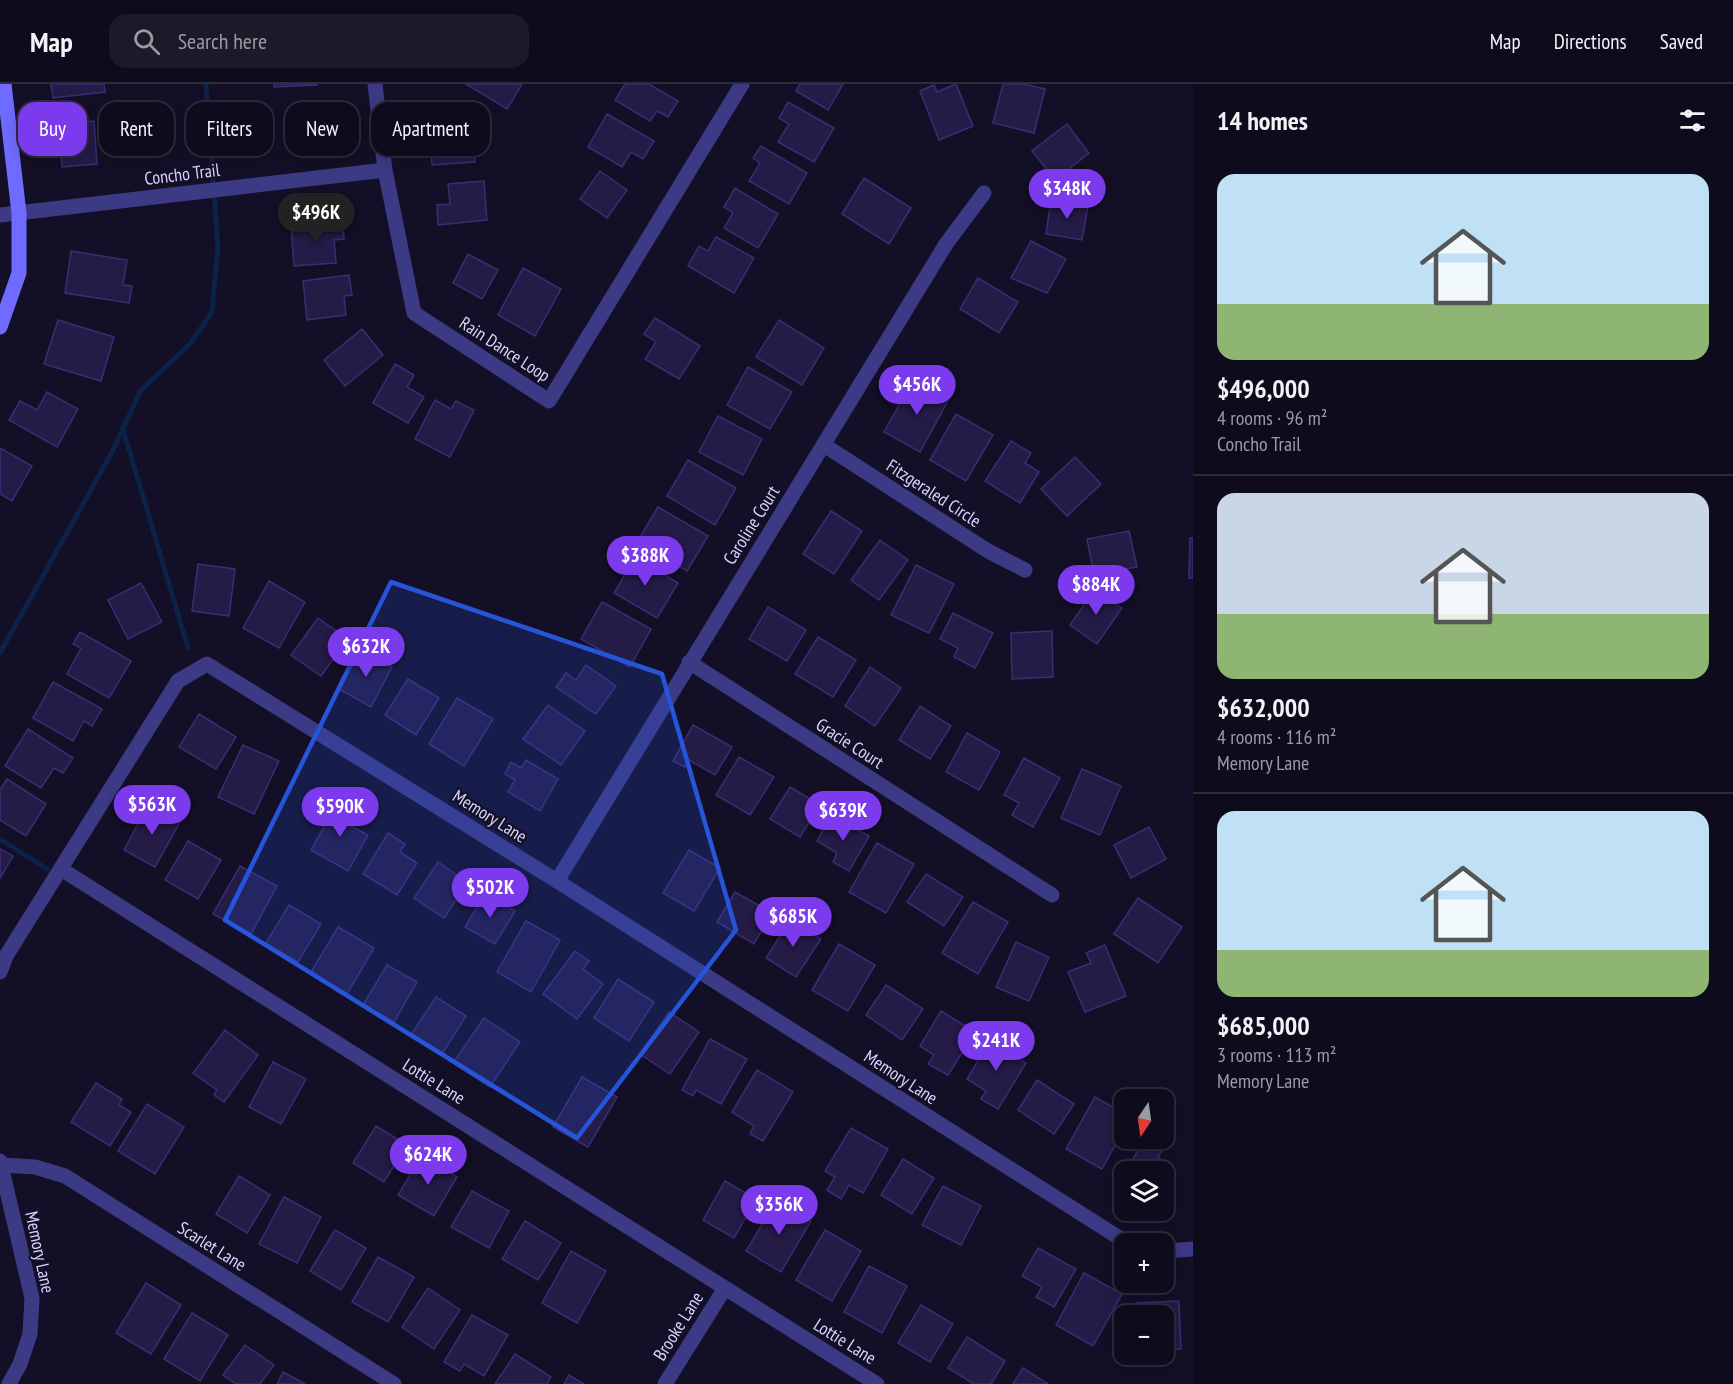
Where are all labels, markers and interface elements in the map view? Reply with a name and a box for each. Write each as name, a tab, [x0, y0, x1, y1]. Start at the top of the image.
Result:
search box	[109, 14, 529, 68]
text: Map	[30, 23, 73, 60]
icon: search	[130, 25, 163, 58]
text: Search here	[178, 27, 267, 55]
text: Map	[1490, 28, 1521, 55]
text: Directions	[1554, 28, 1627, 55]
text: Saved	[1660, 28, 1703, 55]
chip: Buy	[18, 102, 87, 156]
chip: Rent	[99, 102, 174, 156]
chip: Filters	[186, 102, 273, 156]
chip: New	[285, 102, 359, 156]
chip: Apartment	[371, 102, 490, 156]
text: 14 homes	[1217, 104, 1308, 137]
icon: filters	[1676, 104, 1709, 137]
street label: Concho Trail	[143, 158, 222, 190]
pin: $348K	[1025, 169, 1109, 220]
text: $348K	[1043, 175, 1091, 201]
pin: $496K	[274, 193, 358, 244]
text: $496K	[292, 199, 340, 225]
icon: home	[1409, 213, 1517, 321]
street label: Rain Dance Loop	[455, 311, 555, 387]
pin: $456K	[875, 365, 959, 416]
text: $456K	[893, 371, 941, 397]
text: $496,000	[1217, 372, 1310, 405]
text: 4 rooms · 96 m²	[1217, 405, 1327, 431]
text: Concho Trail	[1217, 431, 1301, 457]
street label: Fitzgeraled Circle	[882, 454, 986, 532]
street label: Caroline Court	[718, 481, 784, 569]
icon: home	[1409, 532, 1517, 640]
pin: $388K	[603, 536, 687, 587]
text: $388K	[621, 542, 669, 568]
pin: $884K	[1054, 565, 1138, 616]
text: $884K	[1072, 571, 1120, 597]
pin: $632K	[324, 627, 408, 678]
text: $632K	[342, 633, 390, 659]
text: $632,000	[1217, 691, 1310, 724]
street label: Gracie Court	[812, 713, 888, 773]
text: 4 rooms · 116 m²	[1217, 724, 1336, 750]
text: Memory Lane	[1217, 750, 1309, 776]
street label: Memory Lane	[449, 784, 531, 848]
pin: $563K	[110, 785, 194, 836]
pin: $590K	[298, 787, 382, 838]
text: $563K	[128, 791, 176, 817]
pin: $639K	[801, 791, 885, 842]
text: $590K	[316, 793, 364, 819]
text: $639K	[819, 797, 867, 823]
icon: home	[1409, 850, 1517, 958]
pin: $502K	[448, 868, 532, 919]
text: $502K	[466, 874, 514, 900]
pin: $685K	[751, 897, 835, 948]
text: $685K	[769, 903, 817, 929]
text: $685,000	[1217, 1009, 1310, 1042]
pin: $241K	[954, 1021, 1038, 1072]
text: $241K	[972, 1027, 1020, 1053]
text: 3 rooms · 113 m²	[1217, 1042, 1336, 1068]
street label: Memory Lane	[860, 1045, 942, 1109]
street label: Lottie Lane	[399, 1053, 469, 1109]
text: Memory Lane	[1217, 1068, 1309, 1094]
north arrow	[1114, 1089, 1174, 1149]
map controls	[1114, 1089, 1174, 1365]
pin: $624K	[386, 1135, 470, 1186]
text: $624K	[404, 1141, 452, 1167]
button: layers	[1114, 1161, 1174, 1221]
pin: $356K	[737, 1185, 821, 1236]
text: $356K	[755, 1191, 803, 1217]
street label: Memory Lane	[20, 1209, 60, 1295]
street label: Scarlet Lane	[174, 1216, 250, 1276]
button: +	[1114, 1233, 1174, 1293]
street label: Brooke Lane	[648, 1287, 708, 1365]
button: −	[1114, 1305, 1174, 1365]
street label: Lottie Lane	[810, 1313, 880, 1369]

